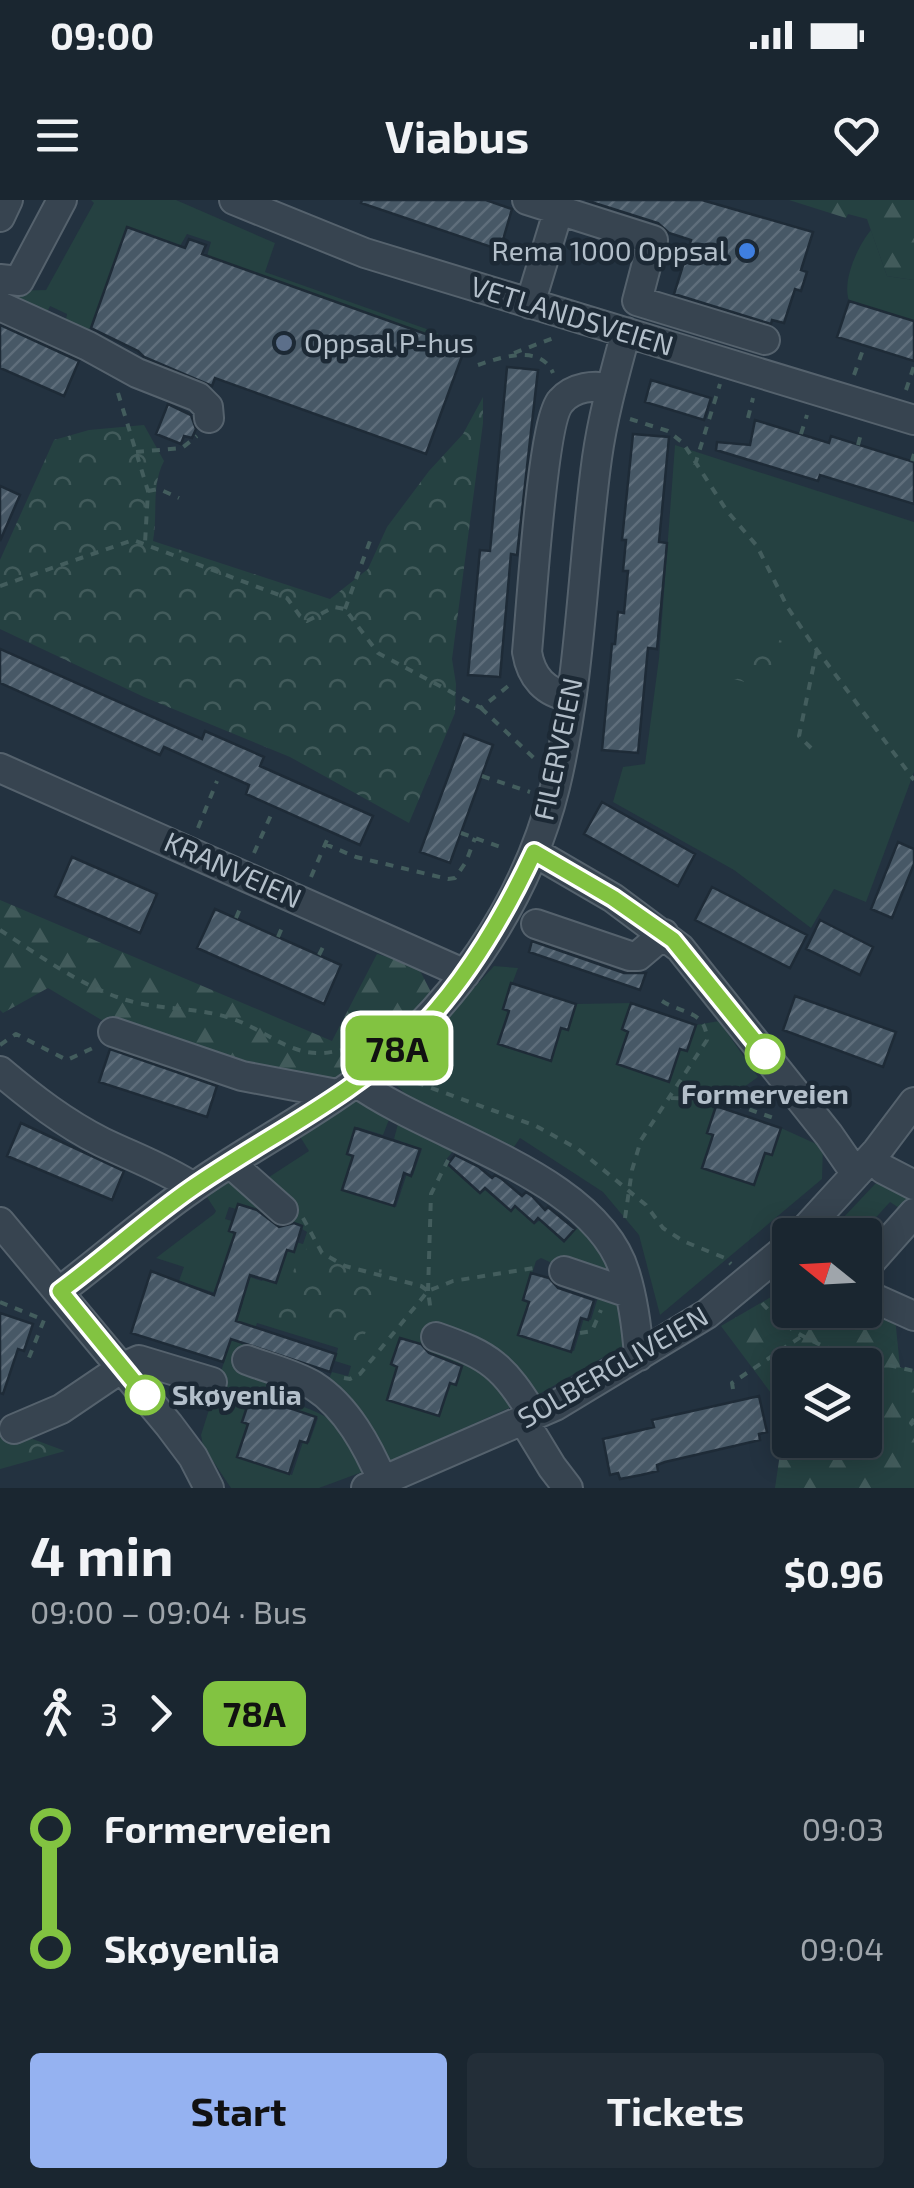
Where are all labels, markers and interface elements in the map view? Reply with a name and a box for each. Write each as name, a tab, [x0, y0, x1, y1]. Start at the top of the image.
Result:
text: 09:00	[50, 12, 154, 58]
icon: menu	[30, 108, 85, 163]
text: Viabus	[385, 108, 529, 162]
icon: heart	[829, 108, 884, 163]
place label: Rema 1000 Oppsal	[492, 233, 728, 267]
marker: Rema 1000 Oppsal	[736, 240, 758, 262]
street label: VETLANDSVEIEN	[467, 268, 678, 362]
place label: Oppsal P-hus	[304, 325, 474, 359]
marker: Oppsal P-hus	[273, 332, 295, 354]
street label: FILERVEIEN	[525, 674, 589, 823]
street label: KRANVEIEN	[160, 824, 307, 914]
line badge: 78A	[340, 1016, 454, 1080]
text: 78A	[365, 1027, 429, 1069]
marker: Formerveien	[746, 1035, 784, 1073]
place label: Formerveien	[681, 1076, 849, 1110]
north arrow	[772, 1218, 882, 1328]
map controls	[772, 1218, 882, 1458]
street label: SOLBERGLIVEIEN	[511, 1298, 714, 1434]
button: layers	[772, 1348, 882, 1458]
marker: Skøyenlia	[126, 1376, 164, 1414]
place label: Skøyenlia	[172, 1377, 302, 1411]
text: 4 min	[30, 1521, 174, 1587]
text: $0.96	[784, 1550, 884, 1596]
text: 09:00 – 09:04 · Bus	[30, 1592, 307, 1630]
icon: walk	[30, 1686, 85, 1741]
icon: forward	[133, 1686, 188, 1741]
text: 78A	[223, 1692, 286, 1734]
text: 3	[100, 1694, 118, 1732]
text: Formerveien	[104, 1805, 332, 1851]
text: 09:03	[802, 1809, 884, 1847]
text: Skøyenlia	[104, 1925, 280, 1971]
text: 09:04	[800, 1929, 884, 1967]
button: Start	[30, 2053, 447, 2168]
button: Tickets	[467, 2053, 884, 2168]

